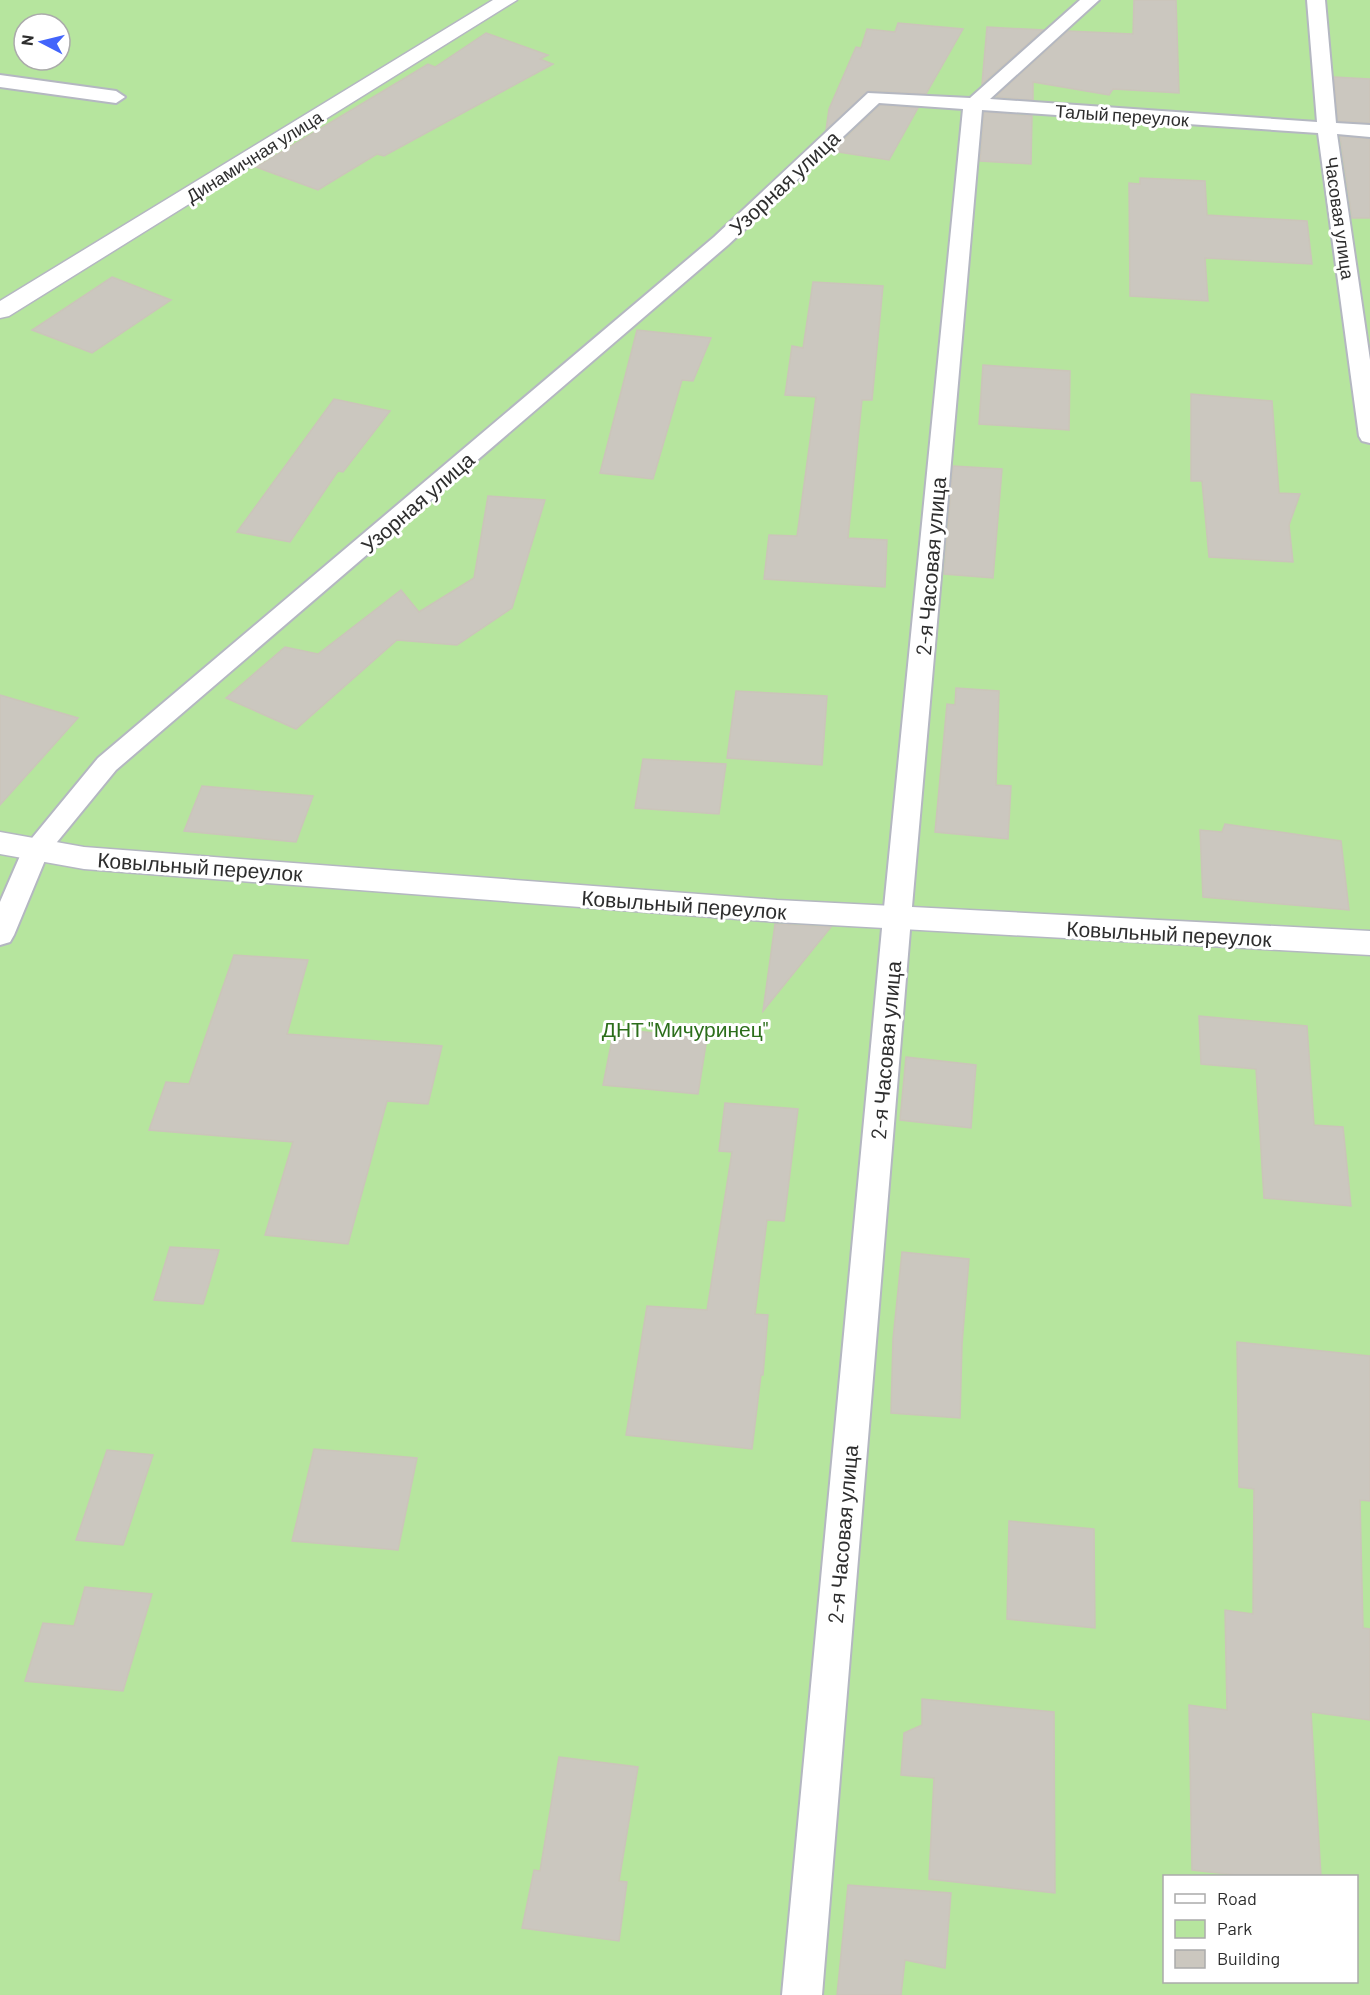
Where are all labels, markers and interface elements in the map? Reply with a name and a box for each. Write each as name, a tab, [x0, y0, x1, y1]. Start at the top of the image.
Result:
north arrow	[12, 12, 72, 72]
text: N	[17, 34, 37, 47]
street label: Талый переулок	[1054, 99, 1190, 131]
street label: Динамичная улица	[182, 105, 327, 207]
street label: Узорная улица	[724, 124, 844, 239]
street label: Часовая улица	[1321, 155, 1360, 282]
street label: Узорная улица	[355, 446, 479, 558]
street label: 2-я Часовая улица	[910, 475, 950, 656]
street label: Ковыльный переулок	[97, 846, 304, 886]
street label: Ковыльный переулок	[581, 884, 788, 924]
street label: Ковыльный переулок	[1066, 915, 1273, 951]
street label: 2-я Часовая улица	[865, 959, 905, 1140]
park label: ДНТ "Мичуринец"	[602, 1016, 768, 1041]
street label: 2-я Часовая улица	[822, 1443, 862, 1624]
legend	[1163, 1875, 1358, 1983]
text: Road	[1217, 1887, 1257, 1909]
text: Park	[1217, 1917, 1252, 1939]
text: Building	[1217, 1947, 1280, 1969]

